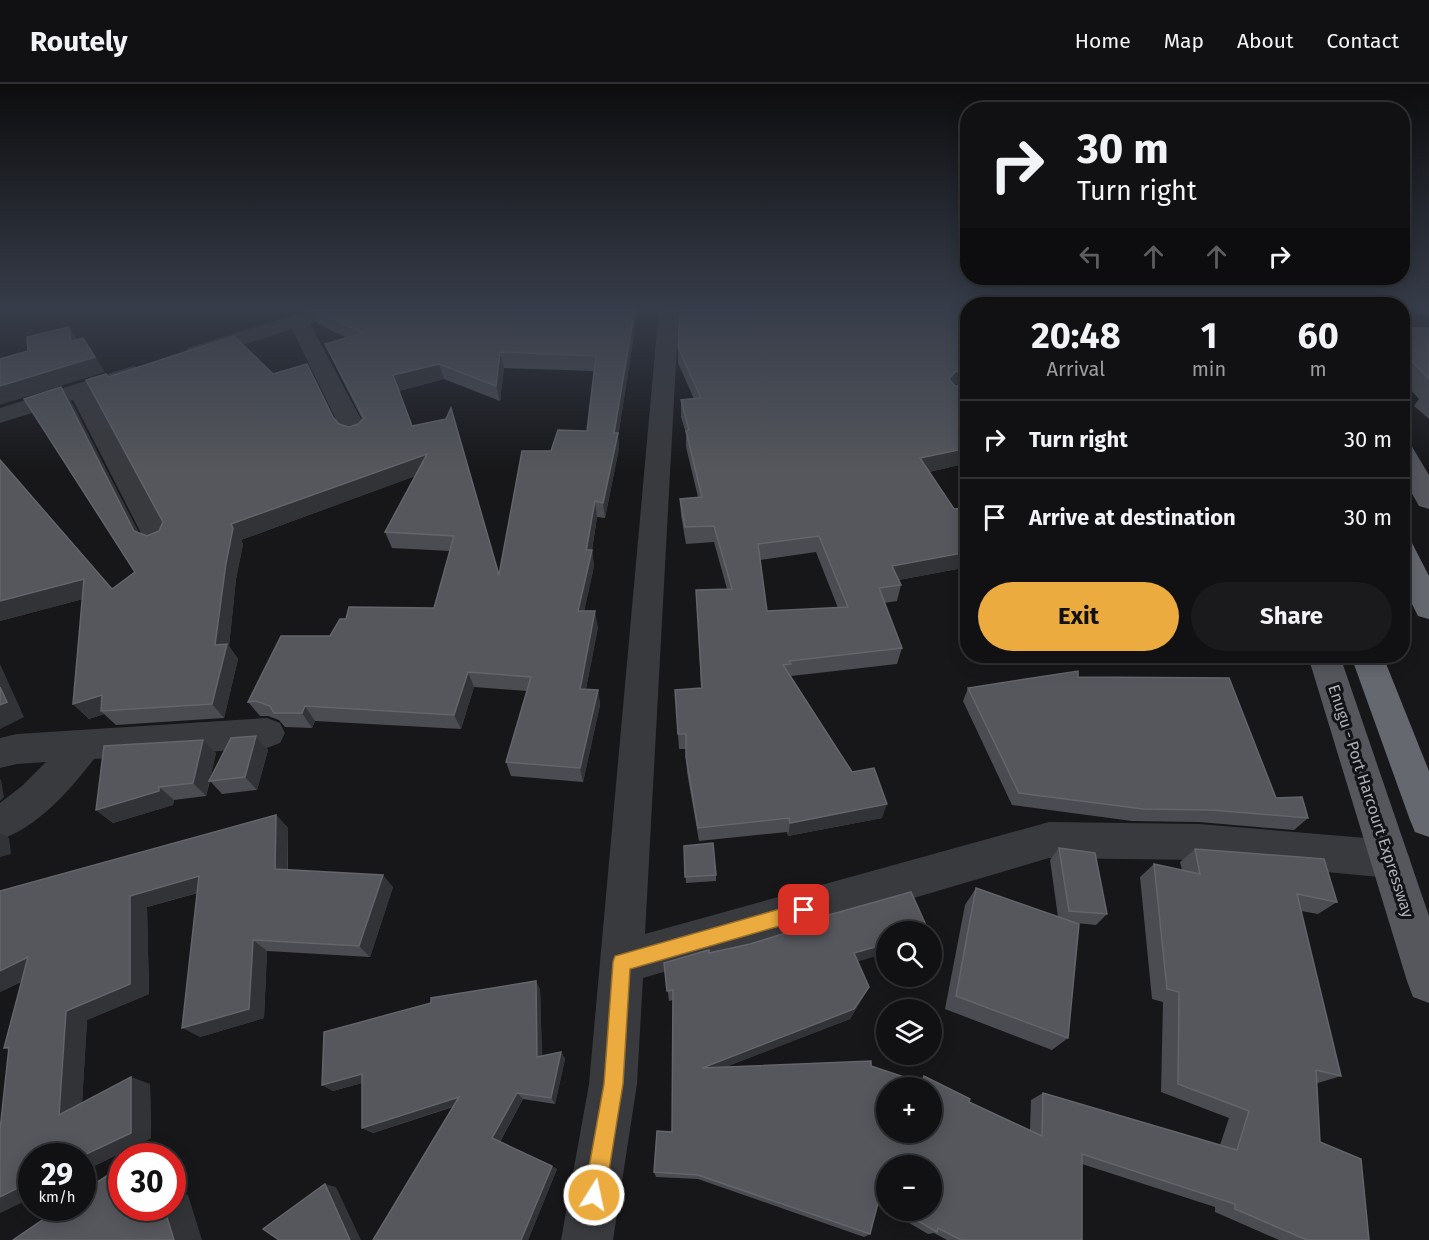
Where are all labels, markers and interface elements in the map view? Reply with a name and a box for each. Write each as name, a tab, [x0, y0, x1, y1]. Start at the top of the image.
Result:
text: Routely	[30, 25, 128, 58]
text: Home	[1075, 28, 1131, 54]
text: Map	[1164, 28, 1204, 54]
text: About	[1237, 28, 1294, 54]
text: Contact	[1327, 28, 1399, 54]
text: 30 m	[1077, 124, 1169, 174]
icon: right	[978, 126, 1056, 204]
text: Turn right	[1077, 175, 1197, 207]
icon: left	[1074, 240, 1107, 273]
icon: ahead	[1137, 240, 1170, 273]
icon: ahead	[1200, 240, 1233, 273]
icon: right	[1263, 240, 1296, 273]
text: 20:48	[1031, 314, 1121, 358]
text: 1	[1201, 314, 1217, 358]
text: 60	[1297, 314, 1339, 358]
text: Arrival	[1047, 357, 1105, 381]
text: min	[1192, 357, 1226, 381]
text: m	[1310, 357, 1327, 381]
icon: right	[978, 423, 1011, 456]
text: Turn right	[1029, 426, 1128, 453]
text: 30 m	[1344, 426, 1392, 453]
icon: arrive	[978, 501, 1011, 534]
text: Arrive at destination	[1029, 504, 1236, 531]
text: 30 m	[1344, 504, 1392, 531]
button: Exit	[978, 582, 1179, 651]
button: Share	[1191, 582, 1392, 651]
street label: Enugu - Port Harcourt Expressway	[1324, 682, 1418, 920]
pin	[778, 884, 829, 935]
icon: arrive	[787, 893, 820, 926]
map controls	[876, 921, 942, 1221]
button: search	[876, 921, 942, 987]
button: layers	[876, 999, 942, 1065]
button: +	[876, 1077, 942, 1143]
speed limit sign: 30	[108, 1143, 186, 1221]
button: −	[876, 1155, 942, 1221]
text: 29	[41, 1157, 73, 1193]
position arrow	[562, 1163, 626, 1227]
text: km/h	[38, 1188, 76, 1206]

